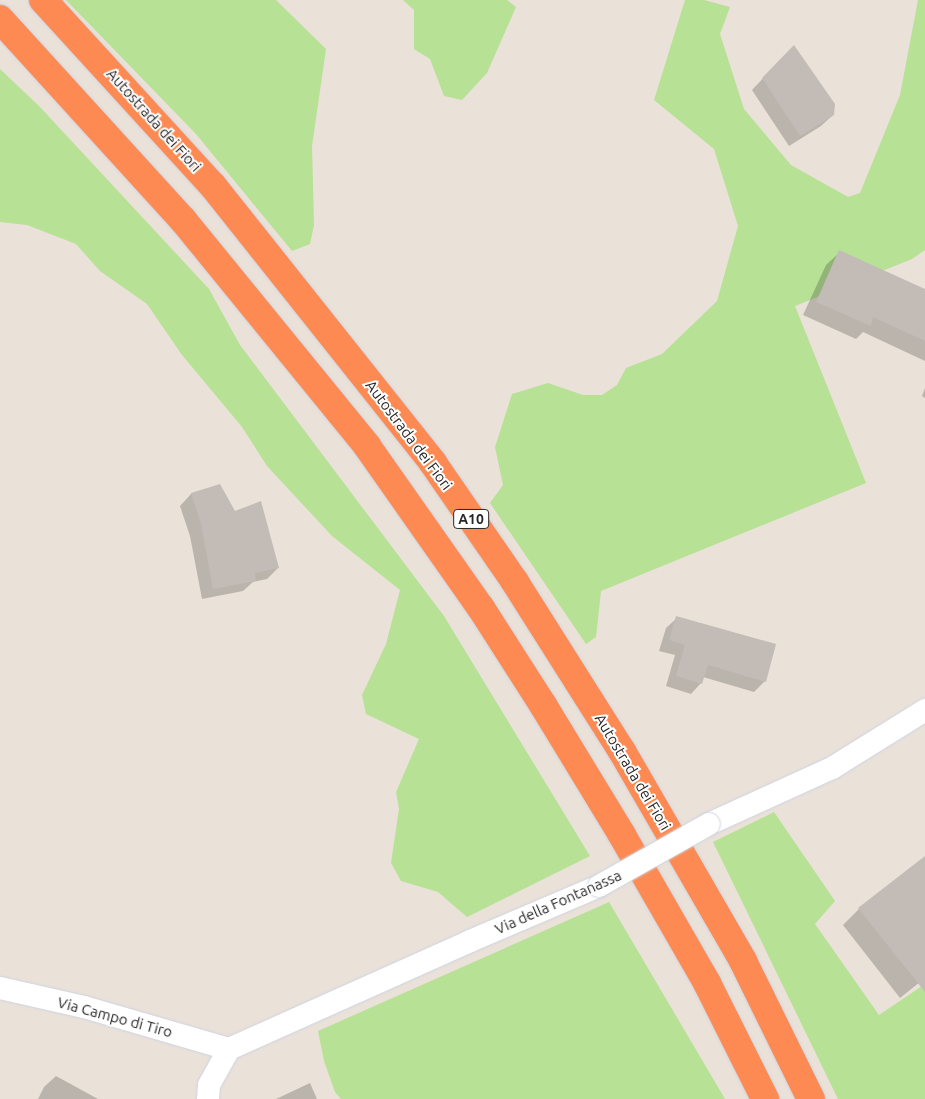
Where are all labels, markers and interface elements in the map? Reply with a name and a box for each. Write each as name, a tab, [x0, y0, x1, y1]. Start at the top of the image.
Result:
street label: Autostrada dei Fiori	[103, 65, 205, 175]
street label: Autostrada dei Fiori	[362, 377, 456, 493]
road number: A10	[452, 508, 490, 530]
street label: Autostrada dei Fiori	[591, 711, 675, 833]
street label: Via della Fontanassa	[492, 866, 624, 938]
street label: Via Campo di Tiro	[56, 993, 174, 1041]

